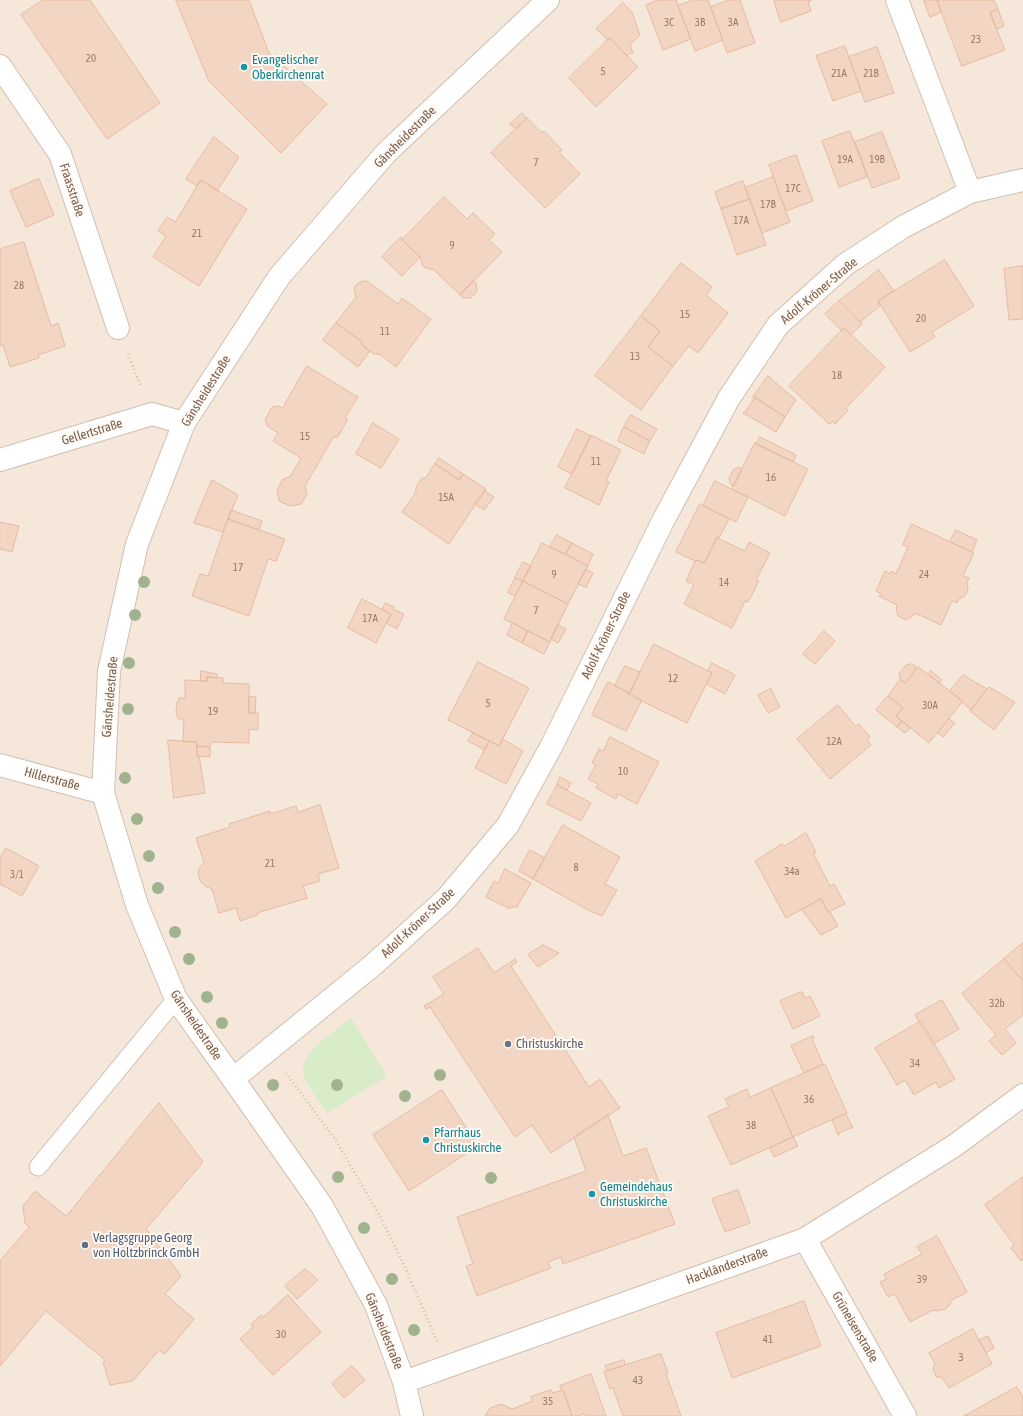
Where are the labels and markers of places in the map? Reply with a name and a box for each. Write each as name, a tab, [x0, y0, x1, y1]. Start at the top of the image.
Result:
place label: Evangelischer Oberkirchenrat	[252, 52, 324, 83]
marker: Evangelischer Oberkirchenrat	[239, 62, 249, 72]
place label: Christuskirche	[516, 1036, 583, 1052]
marker: Christuskirche	[503, 1039, 513, 1049]
place label: Pfarrhaus Christuskirche	[434, 1125, 501, 1156]
marker: Pfarrhaus Christuskirche	[421, 1135, 431, 1145]
place label: Gemeindehaus Christuskirche	[600, 1179, 673, 1210]
marker: Gemeindehaus Christuskirche	[587, 1189, 597, 1199]
place label: Verlagsgruppe Georg von Holtzbrinck GmbH	[93, 1230, 200, 1261]
marker: Verlagsgruppe Georg von Holtzbrinck GmbH	[80, 1240, 90, 1250]

